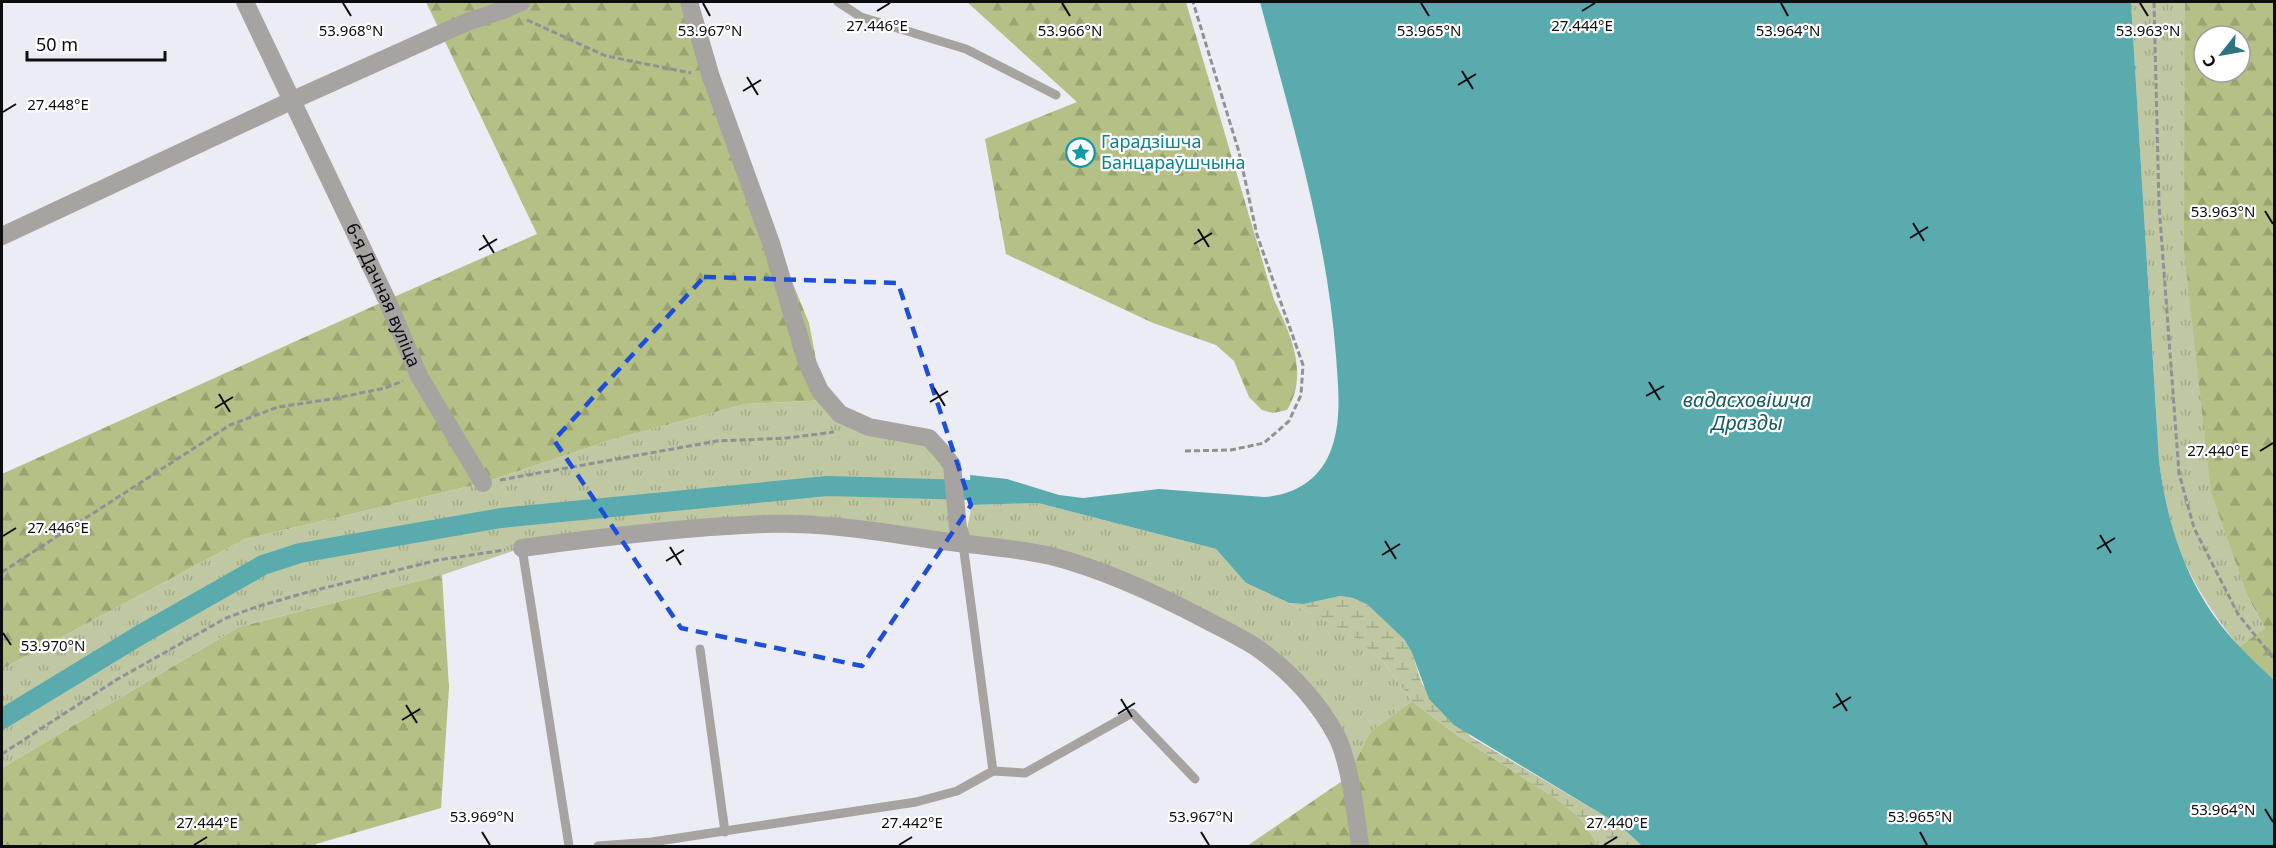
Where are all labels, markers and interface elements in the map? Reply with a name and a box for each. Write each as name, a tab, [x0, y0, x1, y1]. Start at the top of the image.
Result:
text: 27.446°E	[846, 15, 908, 35]
text: 27.444°E	[1551, 15, 1613, 35]
text: 53.968°N	[319, 20, 383, 40]
text: 53.967°N	[678, 20, 742, 40]
text: 53.966°N	[1038, 20, 1102, 40]
text: 53.965°N	[1397, 20, 1461, 40]
text: 53.964°N	[1756, 20, 1820, 40]
text: 53.963°N	[2116, 20, 2180, 40]
scale bar	[27, 24, 165, 62]
north arrow	[2192, 24, 2252, 84]
text: 50 m	[36, 32, 78, 56]
text: С	[2197, 52, 2221, 72]
text: 27.448°E	[27, 94, 89, 114]
place label: Гарадзішча Банцараўшчына	[1101, 129, 1246, 174]
place icon: Гарадзішча Банцараўшчына	[1064, 136, 1096, 168]
text: 53.963°N	[2191, 201, 2255, 221]
street label: 6-я Дачная вуліца	[341, 219, 427, 370]
water label: вадасховішча Дразды	[1683, 386, 1811, 436]
text: 27.440°E	[2187, 440, 2249, 460]
text: 27.446°E	[27, 517, 89, 537]
text: 53.970°N	[21, 635, 85, 655]
text: 53.964°N	[2191, 799, 2255, 819]
text: 53.969°N	[450, 806, 514, 826]
text: 53.967°N	[1169, 806, 1233, 826]
text: 53.965°N	[1888, 806, 1952, 826]
text: 27.444°E	[176, 812, 238, 832]
text: 27.442°E	[881, 812, 943, 832]
text: 27.440°E	[1586, 812, 1648, 832]

